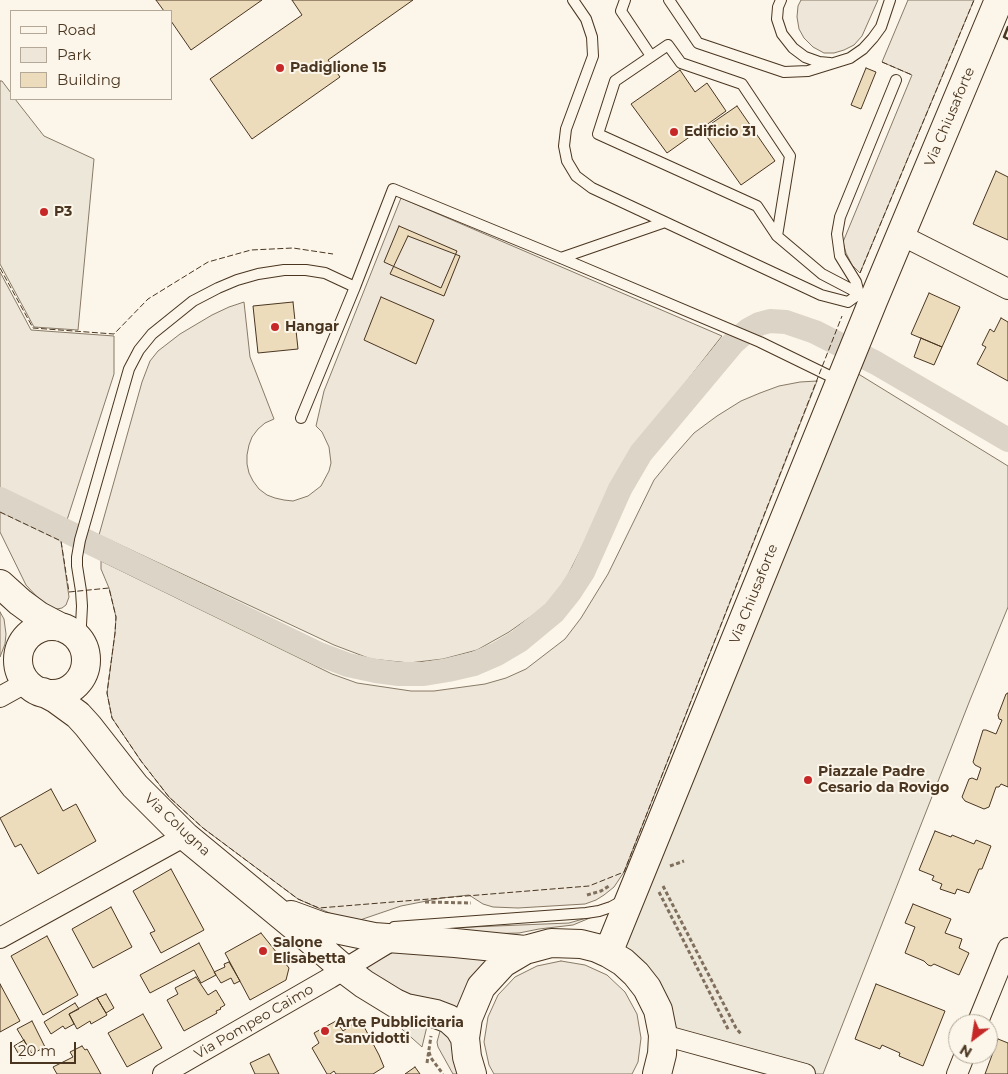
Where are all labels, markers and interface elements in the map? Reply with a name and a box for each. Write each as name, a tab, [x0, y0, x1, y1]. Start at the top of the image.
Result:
legend	[10, 10, 172, 100]
text: Road	[57, 20, 96, 39]
text: Park	[57, 45, 91, 64]
place label: Padiglione 15	[290, 60, 386, 76]
marker: Padiglione 15	[274, 62, 286, 74]
street label: Via Chiusaforte	[922, 65, 978, 169]
text: Building	[57, 70, 121, 89]
place label: Edificio 31	[684, 124, 756, 140]
marker: Edificio 31	[668, 126, 680, 138]
place label: P3	[54, 204, 72, 220]
marker: P3	[38, 206, 50, 218]
place label: Hangar	[285, 319, 339, 335]
marker: Hangar	[269, 321, 281, 333]
street label: Via Chiusaforte	[726, 542, 782, 646]
place label: Piazzale Padre Cesario da Rovigo	[818, 764, 949, 796]
marker: Piazzale Padre Cesario da Rovigo	[802, 774, 814, 786]
street label: Via Colugna	[141, 790, 213, 860]
place label: Salone Elisabetta	[273, 935, 346, 968]
marker: Salone Elisabetta	[257, 945, 269, 957]
street label: Via Pompeo Caimo	[192, 981, 316, 1063]
north arrow	[948, 1014, 998, 1064]
place label: Arte Pubblicitaria Sanvidotti	[335, 1015, 464, 1048]
marker: Arte Pubblicitaria Sanvidotti	[319, 1025, 331, 1037]
scale bar	[12, 1032, 79, 1064]
text: N	[956, 1040, 975, 1062]
text: 20 m	[18, 1041, 56, 1060]

